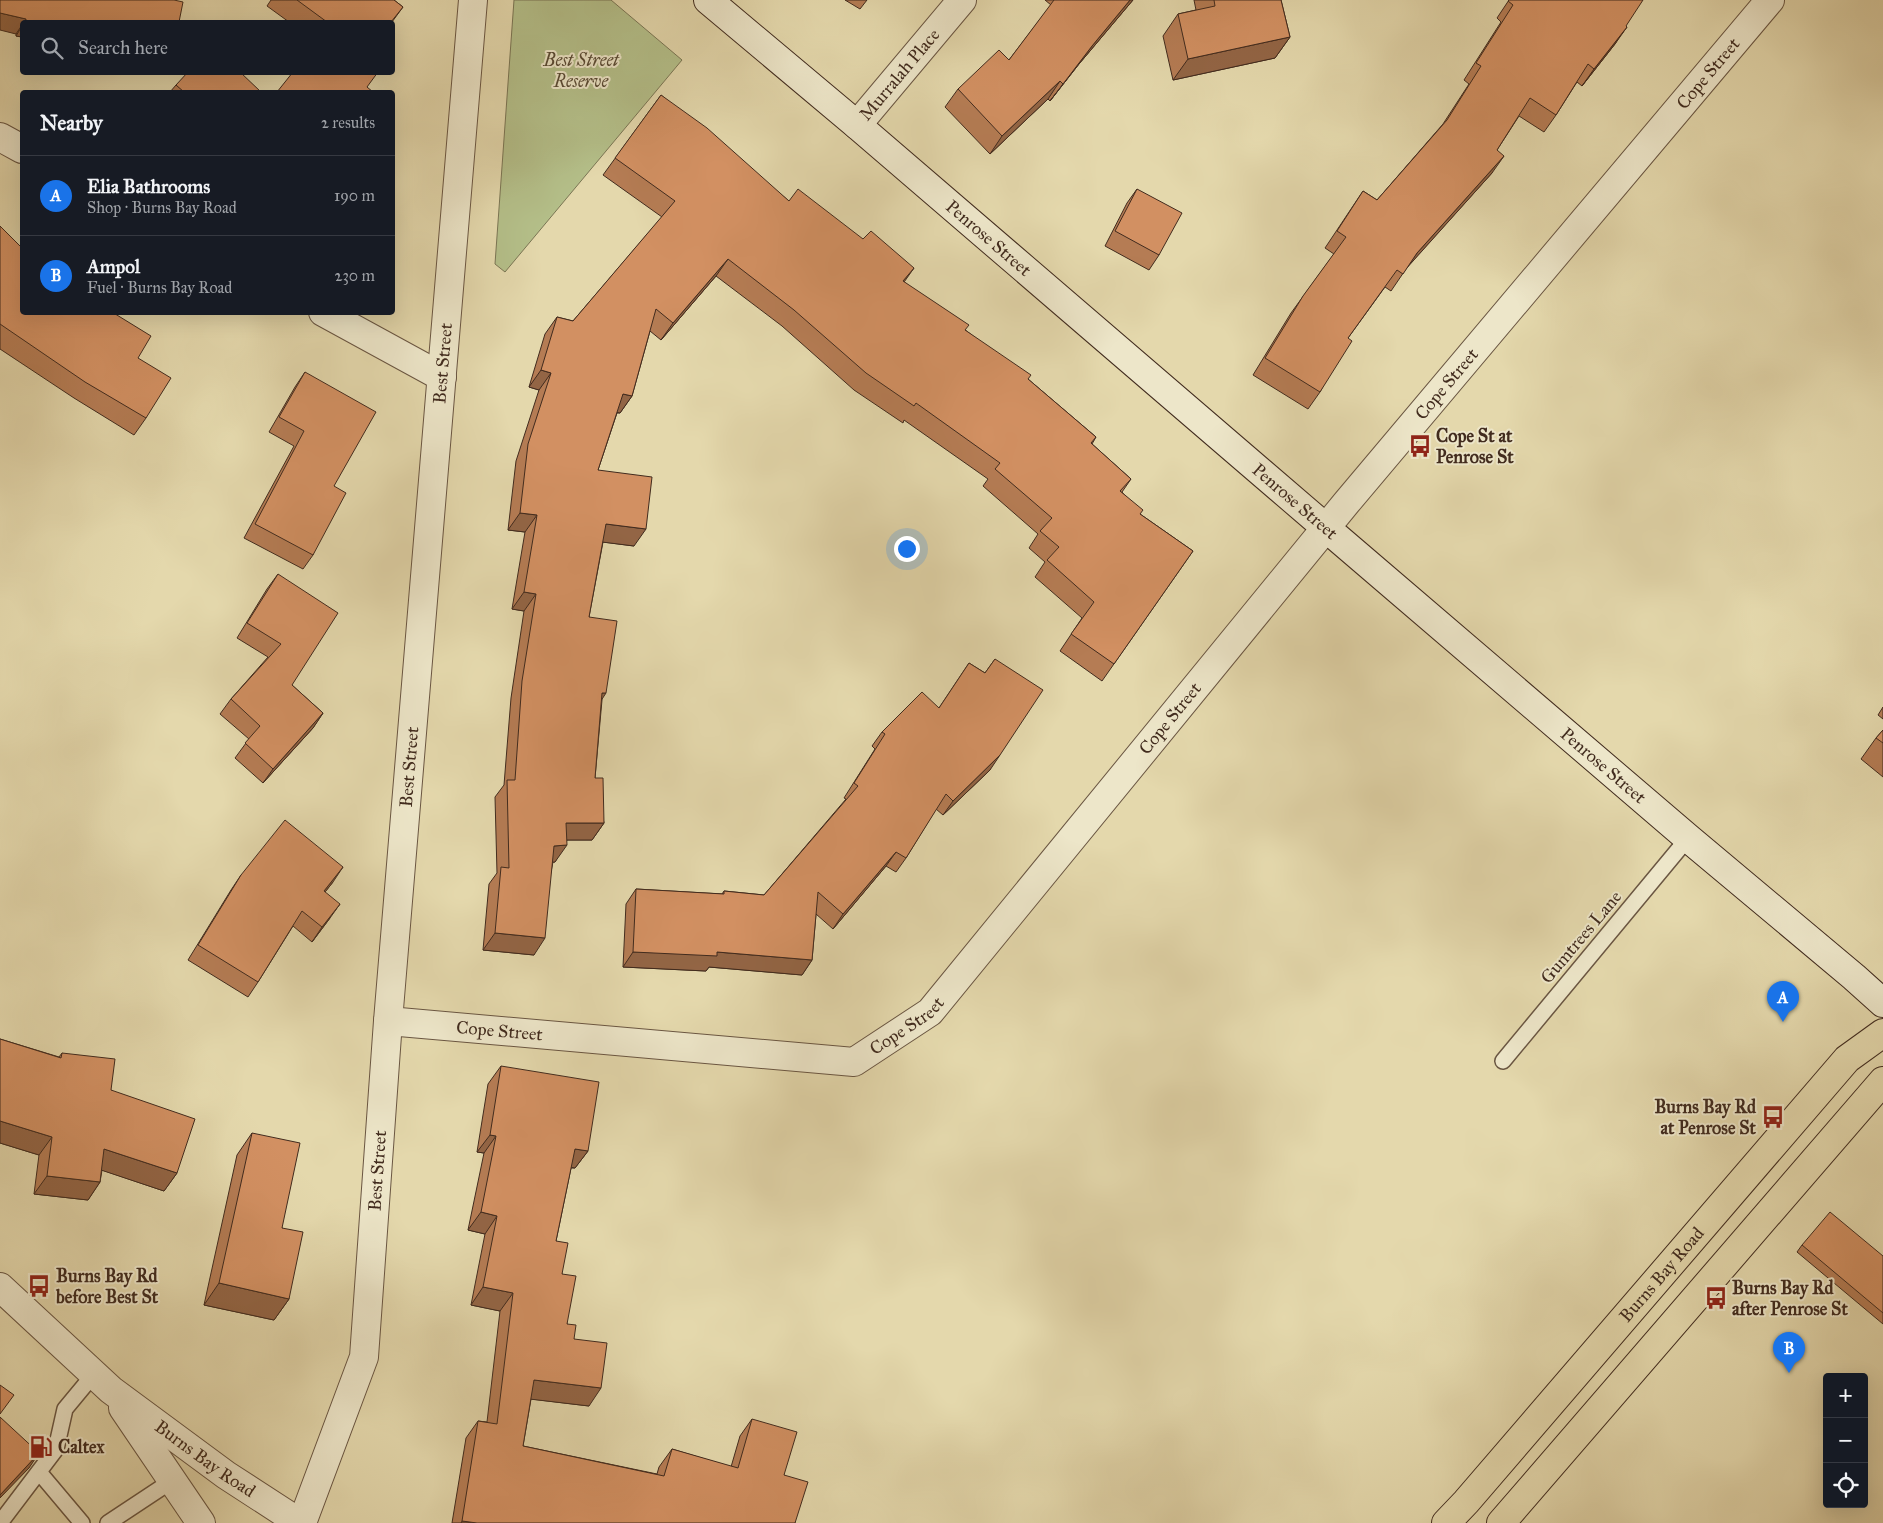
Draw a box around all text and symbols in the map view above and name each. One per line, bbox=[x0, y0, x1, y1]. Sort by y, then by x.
search box bbox=[20, 20, 395, 75]
street label: Murralah Place bbox=[855, 24, 944, 125]
street label: Cope Street bbox=[1672, 33, 1745, 114]
icon: search bbox=[38, 34, 66, 62]
text: Search here bbox=[78, 36, 168, 59]
park label: Best Street Reserve bbox=[542, 49, 620, 92]
text: Nearby bbox=[40, 110, 103, 136]
text: 2 results bbox=[321, 113, 375, 132]
text: Elia Bathrooms bbox=[87, 175, 210, 198]
text: A bbox=[51, 186, 61, 205]
text: 190 m bbox=[334, 186, 375, 205]
street label: Penrose Street bbox=[941, 195, 1036, 281]
text: Shop · Burns Bay Road bbox=[87, 198, 237, 217]
text: Ampol bbox=[87, 255, 140, 278]
text: B bbox=[51, 266, 61, 285]
text: 230 m bbox=[335, 266, 375, 285]
text: Fuel · Burns Bay Road bbox=[87, 278, 232, 297]
street label: Best Street bbox=[428, 321, 457, 405]
street label: Cope Street bbox=[1410, 343, 1483, 424]
place label: Cope St at Penrose St bbox=[1436, 425, 1514, 468]
bus stop icon: Cope St at Penrose St bbox=[1407, 433, 1433, 459]
street label: Penrose Street bbox=[1248, 459, 1343, 545]
your location bbox=[894, 536, 920, 562]
street label: Cope Street bbox=[1134, 677, 1206, 759]
street label: Penrose Street bbox=[1556, 723, 1651, 809]
street label: Best Street bbox=[395, 725, 424, 808]
street label: Gumtrees Lane bbox=[1536, 886, 1626, 988]
pin: A bbox=[1767, 981, 1799, 1022]
street label: Cope Street bbox=[865, 992, 949, 1060]
street label: Cope Street bbox=[455, 1016, 544, 1046]
place label: Burns Bay Rd at Penrose St bbox=[1654, 1096, 1757, 1139]
bus stop icon: Burns Bay Rd at Penrose St bbox=[1760, 1104, 1786, 1130]
street label: Best Street bbox=[363, 1129, 391, 1212]
street label: Burns Bay Road bbox=[1615, 1222, 1709, 1327]
place label: Burns Bay Rd before Best St bbox=[55, 1265, 159, 1308]
bus stop icon: Burns Bay Rd before Best St bbox=[26, 1273, 52, 1299]
place label: Burns Bay Rd after Penrose St bbox=[1732, 1277, 1848, 1320]
bus stop icon: Burns Bay Rd after Penrose St bbox=[1703, 1285, 1729, 1311]
pin: B bbox=[1773, 1332, 1805, 1373]
map controls bbox=[1823, 1373, 1868, 1508]
button: + bbox=[1823, 1373, 1868, 1418]
street label: Burns Bay Road bbox=[151, 1415, 260, 1502]
button: − bbox=[1823, 1418, 1868, 1463]
fuel station icon: Caltex bbox=[28, 1434, 54, 1460]
place label: Caltex bbox=[58, 1436, 105, 1458]
button: locate bbox=[1823, 1463, 1868, 1508]

